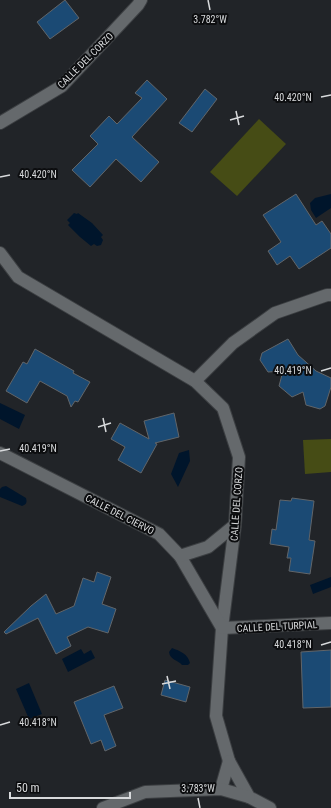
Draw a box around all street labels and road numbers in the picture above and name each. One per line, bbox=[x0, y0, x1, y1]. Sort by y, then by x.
street label: CALLE DEL CORZO bbox=[55, 30, 115, 90]
street label: CALLE DEL CORZO bbox=[228, 467, 245, 541]
street label: CALLE DEL CIERVO bbox=[83, 492, 156, 537]
street label: CALLE DEL TURPIAL bbox=[237, 619, 318, 634]

